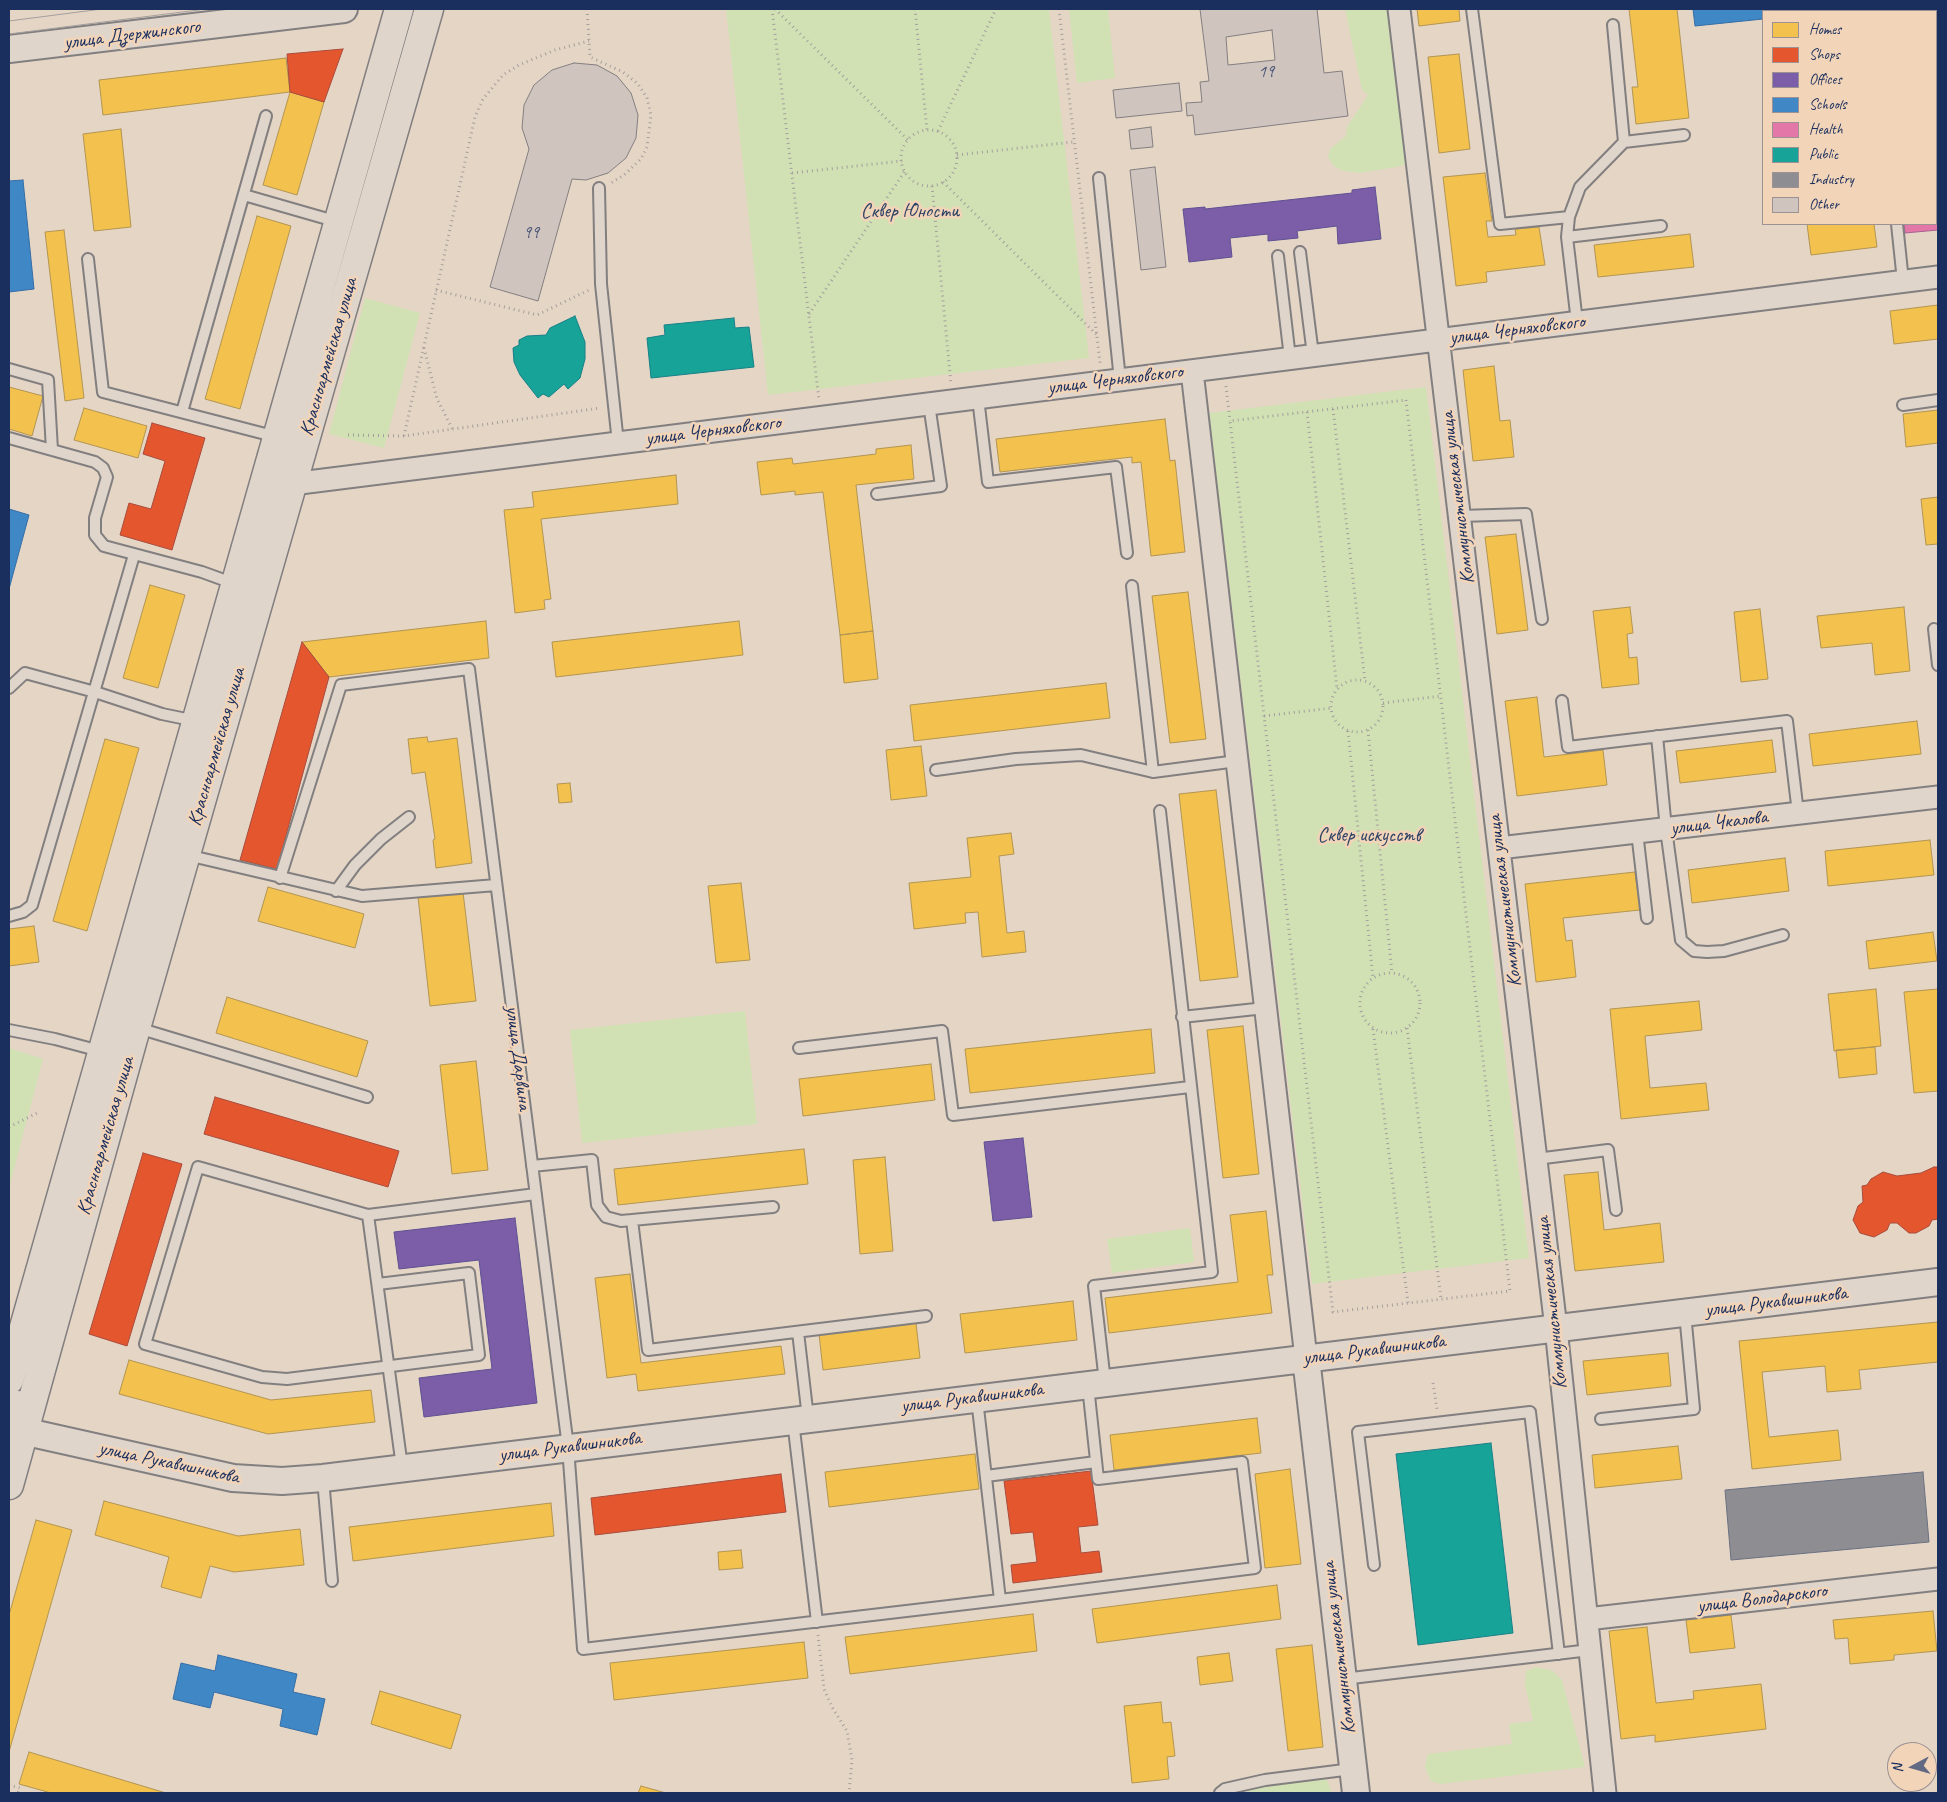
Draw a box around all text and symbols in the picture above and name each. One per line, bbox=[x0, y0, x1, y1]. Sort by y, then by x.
legend bbox=[1762, 10, 1937, 225]
street label: улица Дзержинского bbox=[63, 15, 201, 55]
text: Homes bbox=[1809, 20, 1841, 39]
text: Shops bbox=[1809, 45, 1840, 64]
house number: 19 bbox=[1258, 61, 1274, 83]
text: Offices bbox=[1809, 70, 1842, 89]
text: Schools bbox=[1809, 95, 1846, 114]
text: Health bbox=[1809, 120, 1843, 139]
text: Public bbox=[1809, 145, 1838, 164]
text: Industry bbox=[1809, 170, 1854, 189]
text: Other bbox=[1809, 195, 1839, 214]
park label: Сквер Юности bbox=[861, 200, 959, 224]
house number: 99 bbox=[523, 222, 539, 244]
street label: Красноармейская улица bbox=[295, 275, 363, 439]
street label: улица Черняховского bbox=[1448, 310, 1586, 350]
street label: улица Черняховского bbox=[1046, 360, 1184, 400]
street label: улица Черняховского bbox=[644, 411, 782, 451]
street label: Коммунистическая улица bbox=[1436, 411, 1480, 585]
street label: Красноармейская улица bbox=[183, 665, 251, 829]
street label: улица Чкалова bbox=[1669, 805, 1769, 841]
street label: Коммунистическая улица bbox=[1483, 814, 1527, 988]
park label: Сквер искусств bbox=[1317, 824, 1421, 848]
street label: улица Дарвина bbox=[500, 1004, 536, 1112]
street label: Красноармейская улица bbox=[72, 1054, 140, 1218]
street label: Коммунистическая улица bbox=[1531, 1216, 1573, 1390]
street label: улица Рукавишникова bbox=[1704, 1281, 1848, 1323]
street label: улица Рукавишникова bbox=[1302, 1329, 1446, 1371]
street label: улица Рукавишникова bbox=[900, 1377, 1044, 1419]
street label: улица Рукавишникова bbox=[498, 1426, 642, 1468]
street label: улица Рукавишникова bbox=[97, 1436, 241, 1490]
street label: Коммунистическая улица bbox=[1317, 1561, 1361, 1735]
street label: улица Володарского bbox=[1696, 1579, 1828, 1619]
north arrow bbox=[1887, 1742, 1937, 1792]
text: N bbox=[1889, 1763, 1906, 1774]

